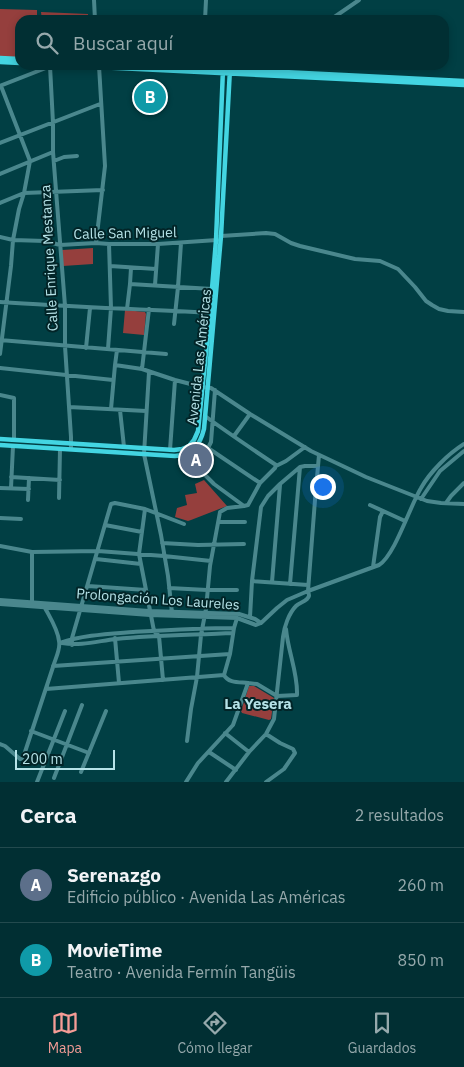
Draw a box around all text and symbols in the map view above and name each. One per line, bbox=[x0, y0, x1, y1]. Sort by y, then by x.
search box bbox=[15, 15, 449, 70]
icon: search bbox=[33, 29, 61, 57]
text: Buscar aquí bbox=[73, 31, 173, 55]
pin: B bbox=[134, 78, 166, 116]
street label: Calle Enrique Mestanza bbox=[36, 184, 62, 332]
street label: Calle San Miguel bbox=[73, 223, 177, 243]
street label: Avenida Las Américas bbox=[183, 288, 215, 426]
pin: A bbox=[180, 441, 212, 479]
your location bbox=[310, 474, 336, 500]
street label: Prolongación Los Laureles bbox=[76, 584, 240, 614]
district label: La Yesera bbox=[224, 694, 292, 713]
scale bar bbox=[15, 747, 115, 770]
text: 200 m bbox=[22, 750, 63, 768]
text: Cerca bbox=[20, 801, 77, 829]
text: 2 resultados bbox=[355, 805, 444, 825]
text: Serenazgo bbox=[67, 863, 161, 887]
text: A bbox=[31, 875, 41, 895]
text: 260 m bbox=[397, 875, 444, 895]
text: Edificio público · Avenida Las Américas bbox=[67, 887, 346, 907]
text: MovieTime bbox=[67, 938, 162, 962]
text: B bbox=[31, 950, 41, 970]
text: 850 m bbox=[397, 950, 444, 970]
text: Teatro · Avenida Fermín Tangüis bbox=[67, 962, 296, 982]
tab: Mapa bbox=[48, 1009, 82, 1057]
tab: Cómo llegar bbox=[177, 1009, 252, 1057]
tab: Guardados bbox=[348, 1009, 416, 1057]

